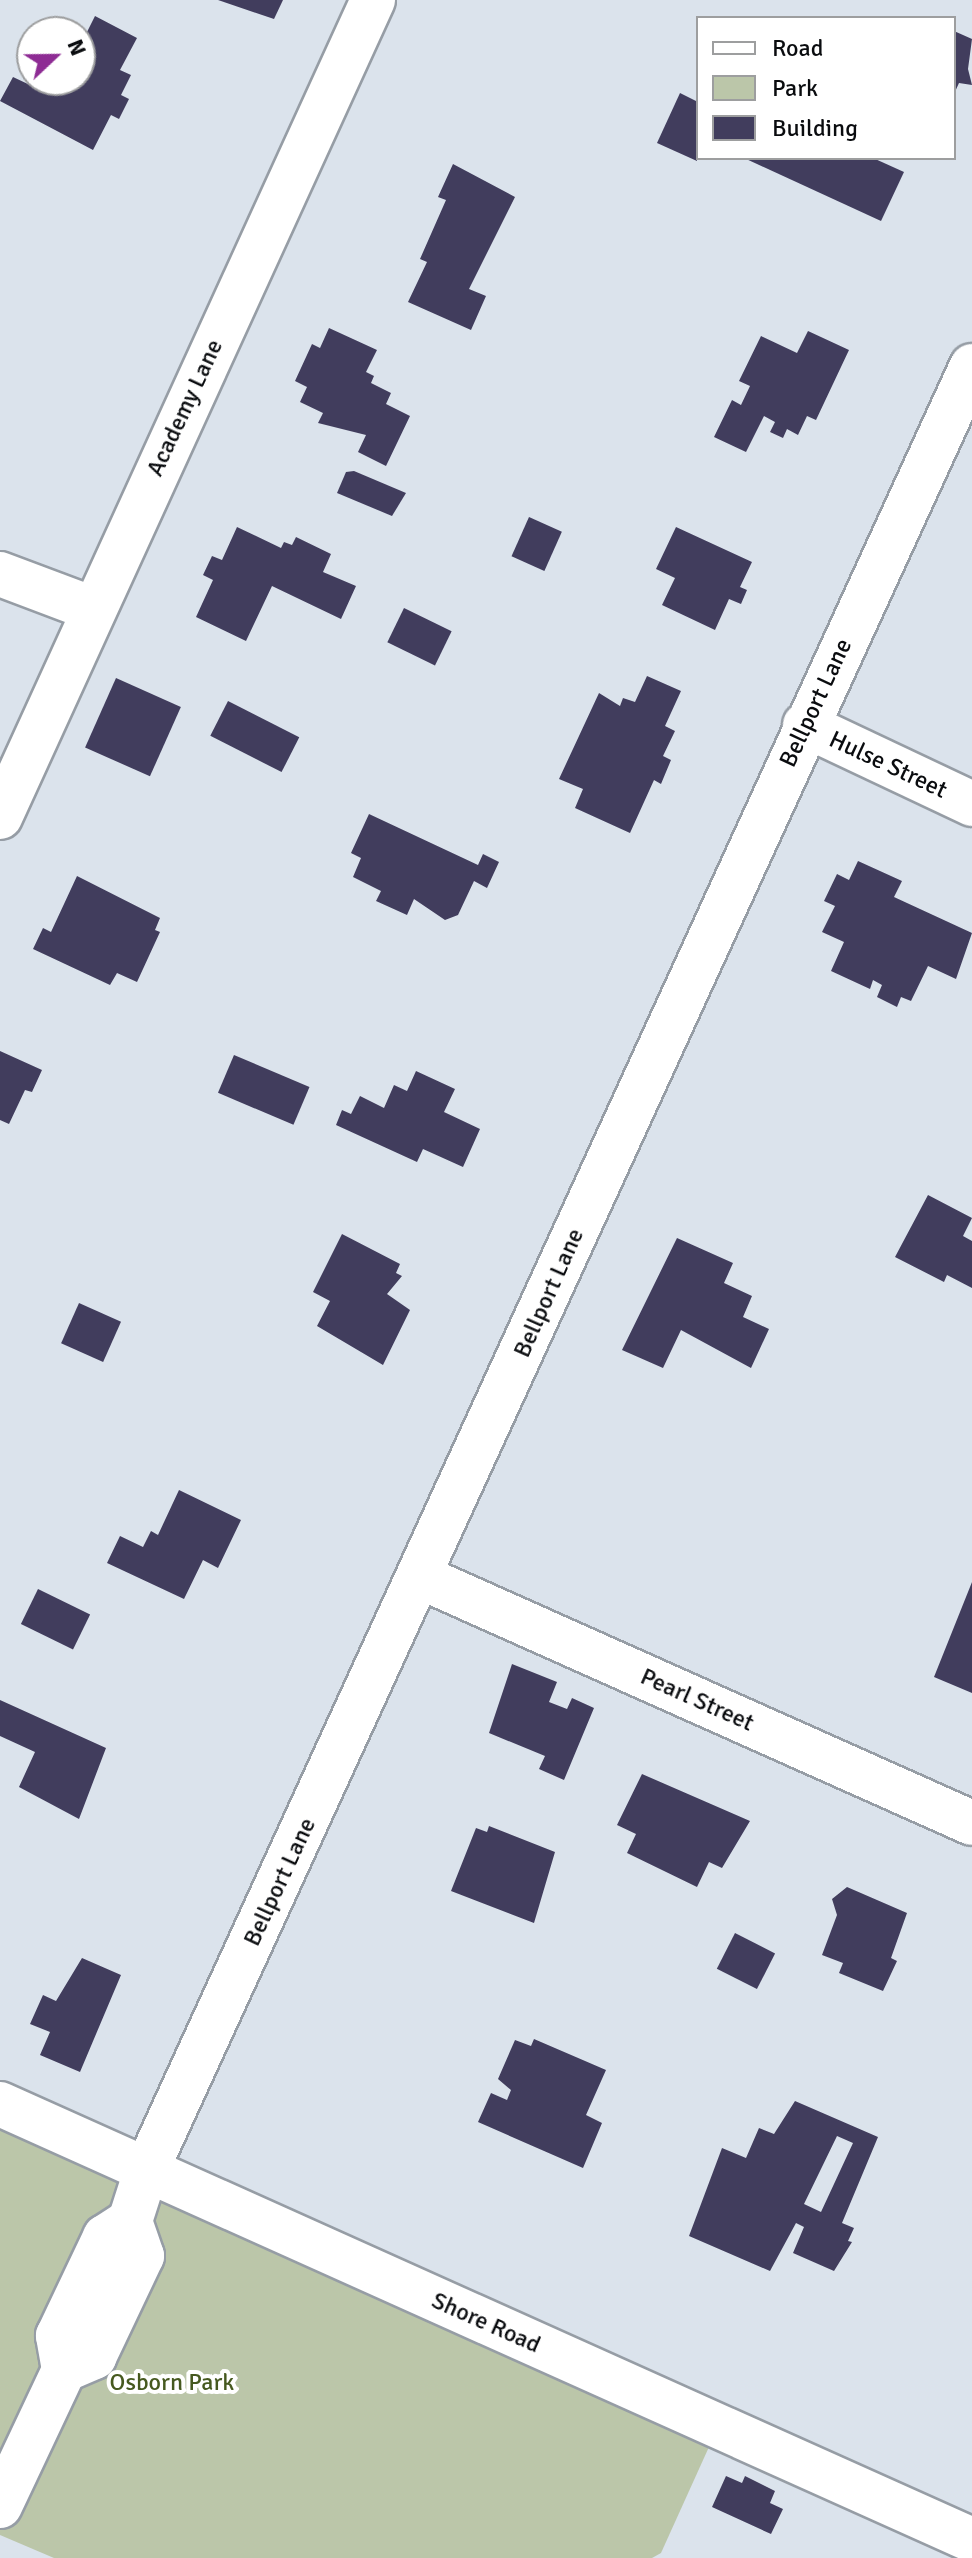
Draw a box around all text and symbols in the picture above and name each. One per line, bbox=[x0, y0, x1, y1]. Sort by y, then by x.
north arrow bbox=[16, 16, 96, 96]
legend bbox=[696, 16, 956, 160]
text: Road bbox=[772, 33, 823, 63]
text: N bbox=[61, 35, 92, 60]
text: Park bbox=[772, 73, 818, 103]
text: Building bbox=[772, 113, 858, 143]
street label: Academy Lane bbox=[141, 335, 229, 481]
street label: Bellport Lane bbox=[774, 634, 858, 772]
street label: Hulse Street bbox=[825, 725, 951, 805]
street label: Bellport Lane bbox=[508, 1224, 590, 1362]
street label: Pearl Street bbox=[636, 1662, 758, 1738]
street label: Bellport Lane bbox=[238, 1813, 322, 1951]
street label: Shore Road bbox=[427, 2286, 545, 2360]
park label: Osborn Park bbox=[110, 2369, 234, 2397]

